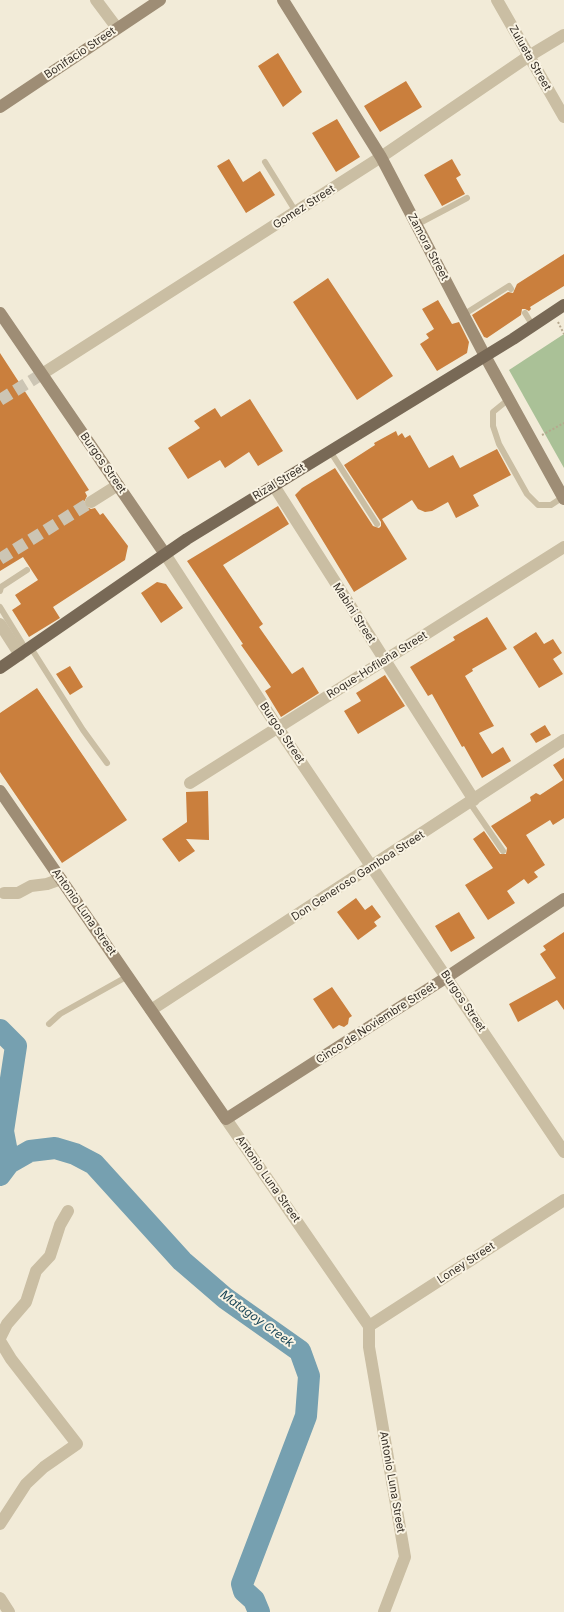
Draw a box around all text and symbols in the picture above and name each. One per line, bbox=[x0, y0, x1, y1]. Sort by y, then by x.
street label: Zulueta Street bbox=[506, 23, 554, 93]
street label: Bonifacio Street bbox=[42, 24, 118, 82]
street label: Gomez Street bbox=[271, 182, 337, 232]
street label: Zamora Street bbox=[405, 211, 451, 283]
street label: Burgos Street bbox=[77, 430, 129, 496]
street label: Rizal Street bbox=[250, 461, 308, 503]
street label: Mabini Street bbox=[330, 581, 378, 645]
street label: Roque-Hofileña Street bbox=[324, 629, 430, 701]
street label: Burgos Street bbox=[257, 700, 307, 766]
street label: Don Generoso Gamboa Street bbox=[289, 828, 427, 924]
street label: Antonio Luna Street bbox=[49, 866, 119, 958]
street label: Burgos Street bbox=[438, 968, 488, 1034]
street label: Cinco de Noviembre Street bbox=[314, 979, 438, 1067]
street label: Antonio Luna Street bbox=[233, 1133, 303, 1225]
street label: Loney Street bbox=[435, 1240, 497, 1286]
water label: Matagoy Creek bbox=[217, 1288, 297, 1350]
street label: Antonio Luna Street bbox=[377, 1430, 407, 1534]

